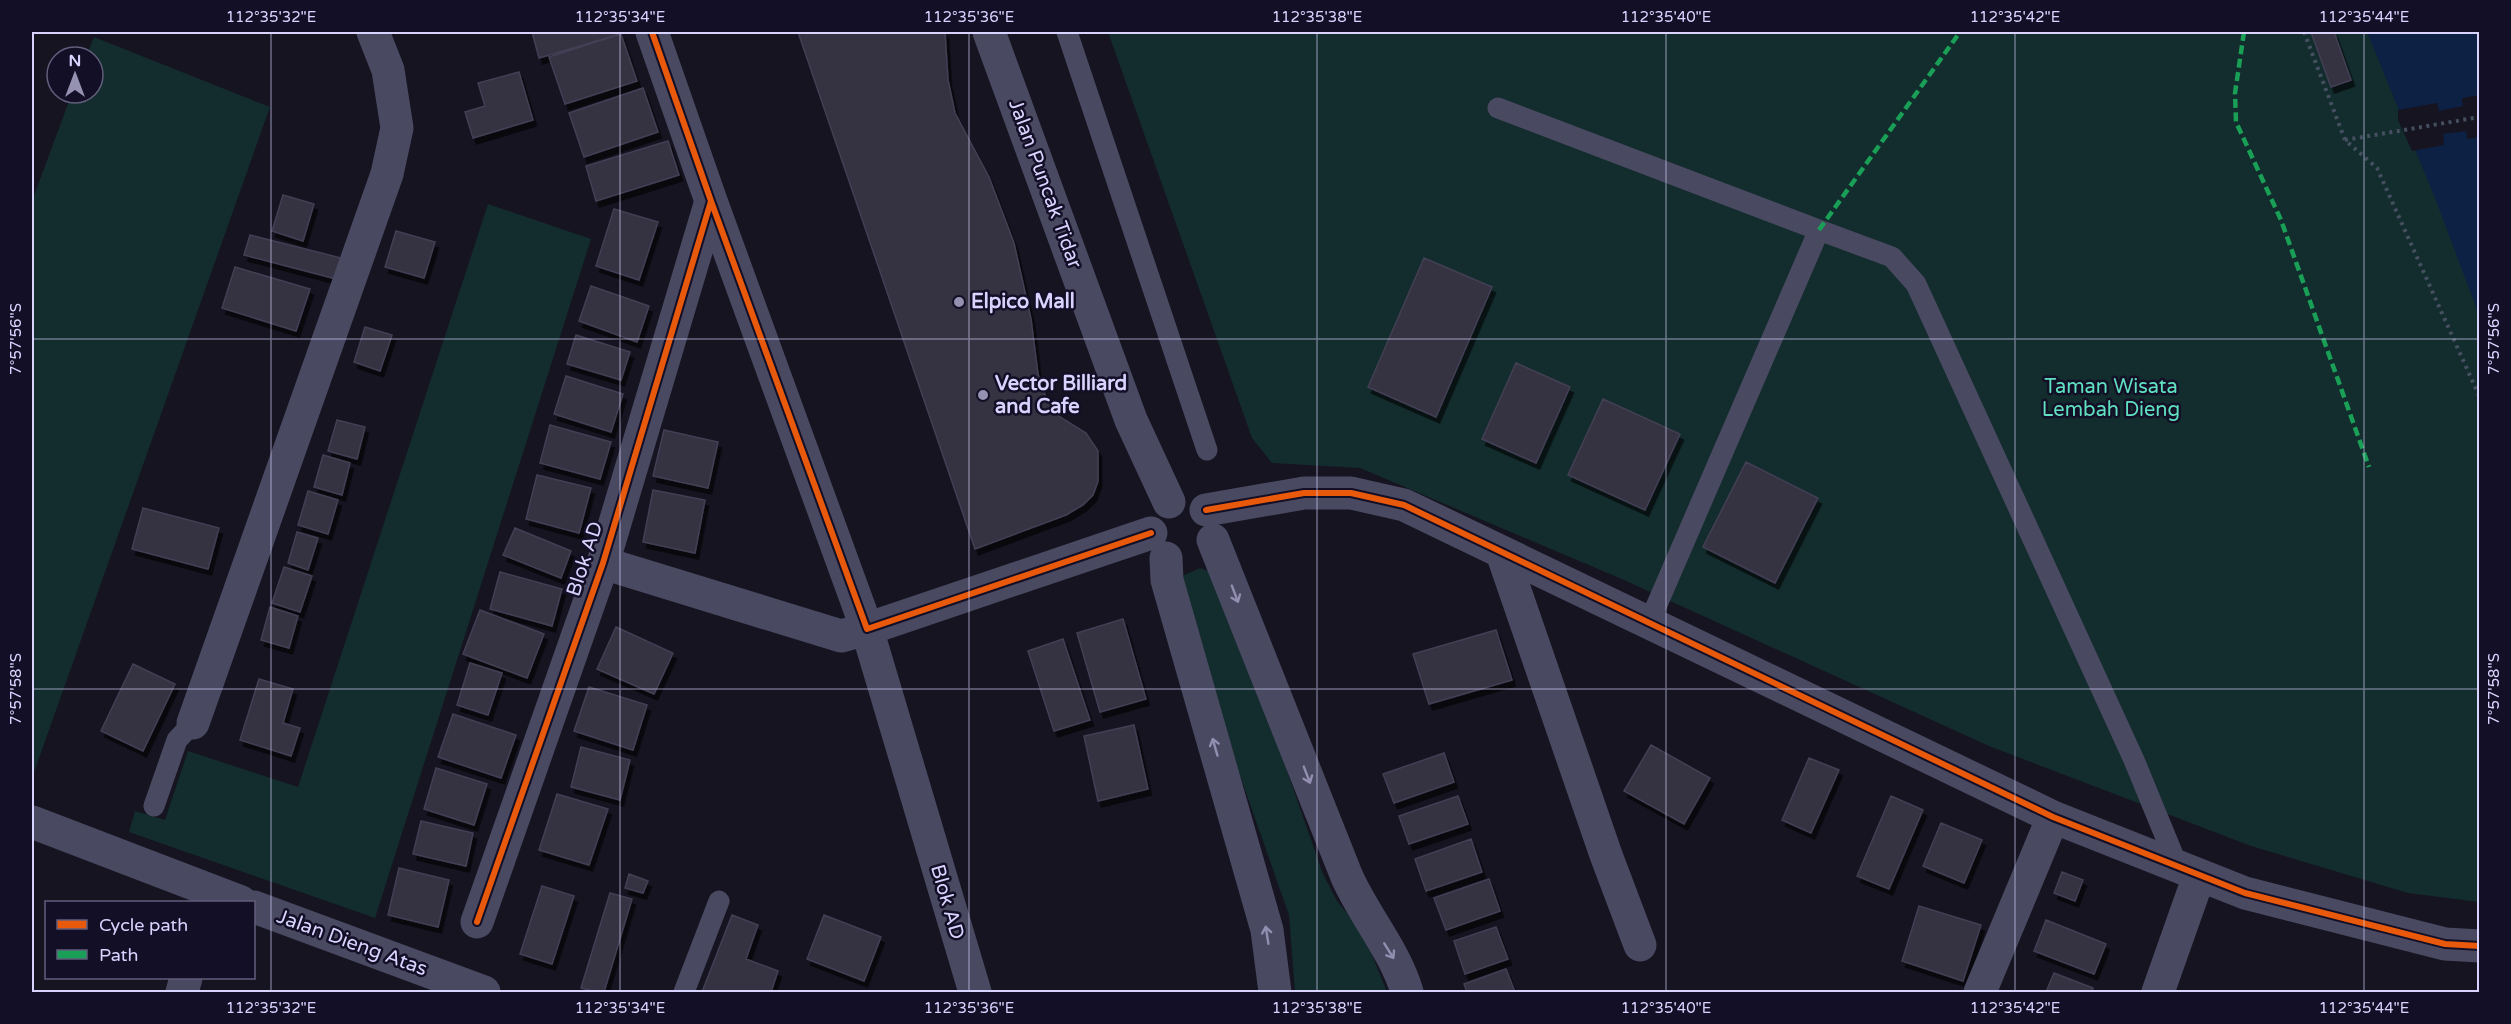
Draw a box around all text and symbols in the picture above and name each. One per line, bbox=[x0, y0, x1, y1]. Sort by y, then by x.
text: 112°35'32"E bbox=[226, 8, 316, 26]
text: 112°35'34"E bbox=[575, 8, 665, 26]
text: 112°35'36"E bbox=[924, 8, 1014, 26]
text: 112°35'38"E bbox=[1272, 8, 1362, 26]
text: 112°35'40"E bbox=[1621, 8, 1711, 26]
text: 112°35'42"E bbox=[1970, 8, 2060, 26]
text: 112°35'44"E bbox=[2319, 8, 2409, 26]
north arrow bbox=[45, 45, 105, 105]
text: N bbox=[69, 51, 81, 71]
street label: Jalan Puncak Tidar bbox=[1003, 96, 1087, 272]
place label: Elpico Mall bbox=[971, 290, 1075, 314]
marker: Elpico Mall bbox=[952, 295, 966, 309]
text: 7°57'56"S bbox=[7, 303, 25, 375]
text: 7°57'56"S bbox=[2485, 303, 2503, 375]
place label: Vector Billiard and Cafe bbox=[995, 372, 1127, 419]
park label: Taman Wisata Lembah Dieng bbox=[2042, 375, 2180, 422]
marker: Vector Billiard and Cafe bbox=[976, 388, 990, 402]
street label: Blok AD bbox=[562, 519, 608, 599]
one-way arrow bbox=[1231, 584, 1242, 603]
text: 7°57'58"S bbox=[7, 653, 25, 725]
text: 7°57'58"S bbox=[2485, 653, 2503, 725]
one-way arrow bbox=[1208, 738, 1220, 757]
one-way arrow bbox=[1302, 766, 1313, 784]
street label: Blok AD bbox=[925, 862, 969, 942]
legend bbox=[45, 901, 255, 979]
street label: Jalan Dieng Atas bbox=[274, 905, 430, 981]
text: Cycle path bbox=[99, 914, 188, 936]
one-way arrow bbox=[1261, 925, 1272, 945]
one-way arrow bbox=[1383, 943, 1395, 959]
text: Path bbox=[99, 944, 138, 966]
text: 112°35'32"E bbox=[226, 999, 316, 1017]
text: 112°35'34"E bbox=[575, 999, 665, 1017]
text: 112°35'36"E bbox=[924, 999, 1014, 1017]
text: 112°35'38"E bbox=[1272, 999, 1362, 1017]
text: 112°35'40"E bbox=[1621, 999, 1711, 1017]
text: 112°35'42"E bbox=[1970, 999, 2060, 1017]
text: 112°35'44"E bbox=[2319, 999, 2409, 1017]

